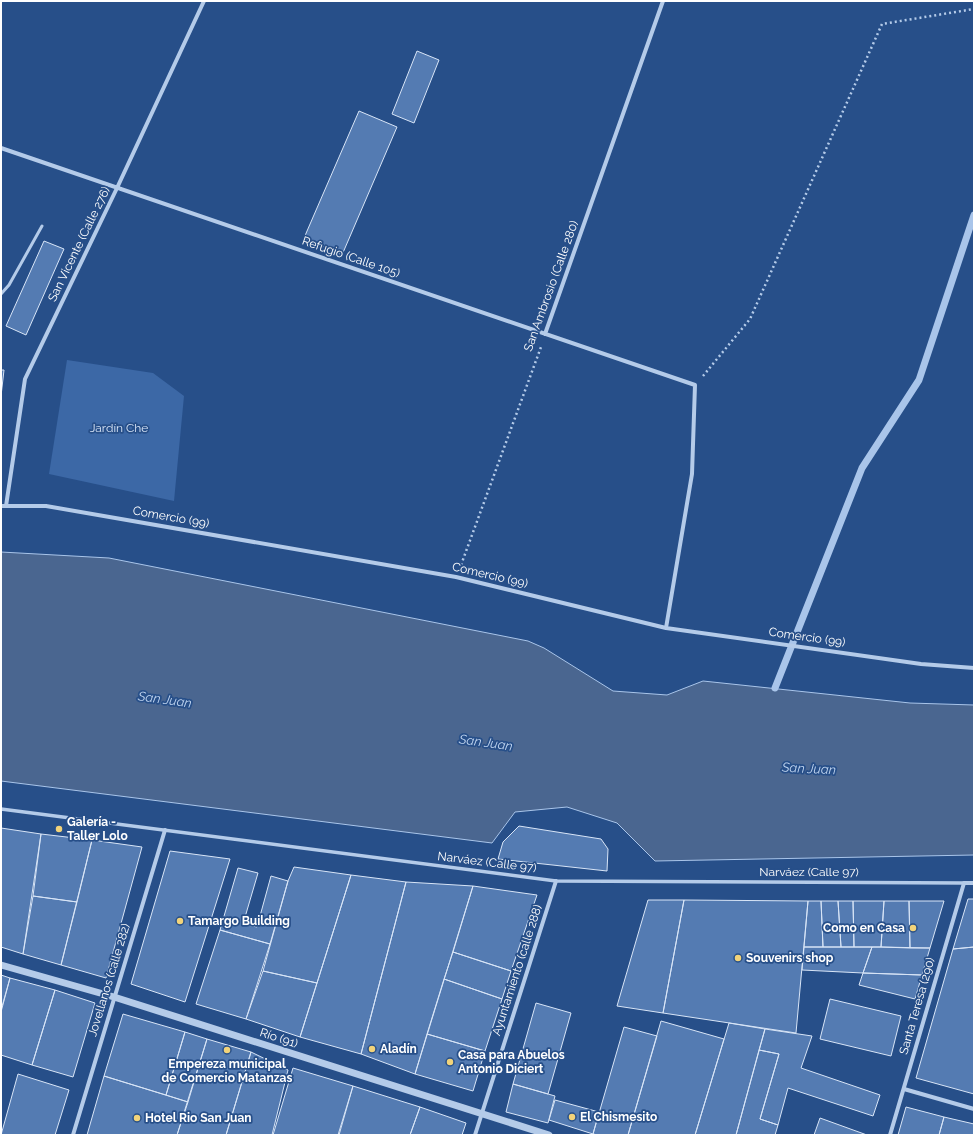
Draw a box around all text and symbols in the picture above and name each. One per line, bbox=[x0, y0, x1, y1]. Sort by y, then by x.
street label: San Vicente (Calle 276) bbox=[45, 184, 113, 304]
street label: San Ambrosio (Calle 280) bbox=[521, 219, 581, 353]
street label: Refugio (Calle 105) bbox=[300, 234, 402, 280]
park label: Jardín Che bbox=[90, 421, 148, 435]
street label: Comercio (99) bbox=[132, 503, 210, 531]
street label: Comercio (99) bbox=[451, 559, 529, 591]
street label: Comercio (99) bbox=[768, 625, 846, 649]
water label: San Juan bbox=[136, 688, 193, 711]
water label: San Juan bbox=[457, 731, 514, 754]
water label: San Juan bbox=[781, 760, 836, 777]
place label: Galería - Taller Lolo bbox=[67, 815, 128, 843]
marker: Galería - Taller Lolo bbox=[54, 824, 64, 834]
street label: Narváez (Calle 97) bbox=[437, 849, 537, 875]
street label: Narváez (Calle 97) bbox=[759, 865, 859, 879]
street label: Ayuntamiento (calle 288) bbox=[489, 903, 545, 1037]
place label: Tamargo Building bbox=[188, 914, 290, 928]
marker: Tamargo Building bbox=[175, 916, 185, 926]
place label: Como en Casa bbox=[823, 921, 905, 935]
street label: Jovellanos (calle 282) bbox=[85, 922, 133, 1038]
marker: Como en Casa bbox=[908, 923, 918, 933]
place label: Souvenirs shop bbox=[746, 951, 834, 965]
marker: Souvenirs shop bbox=[733, 953, 743, 963]
street label: Santa Teresa (290) bbox=[896, 956, 938, 1056]
street label: Río (91) bbox=[258, 1025, 300, 1051]
place label: Aladín bbox=[380, 1042, 417, 1056]
marker: Aladín bbox=[367, 1044, 377, 1054]
marker: Empereza municipal de Comercio Matanzas bbox=[222, 1045, 232, 1055]
place label: Casa para Abuelos Antonio Diciert bbox=[458, 1048, 565, 1076]
place label: Empereza municipal de Comercio Matanzas bbox=[162, 1057, 292, 1085]
marker: Casa para Abuelos Antonio Diciert bbox=[445, 1057, 455, 1067]
place label: El Chismesito bbox=[580, 1110, 657, 1124]
place label: Hotel Rio San Juan bbox=[145, 1111, 252, 1125]
marker: El Chismesito bbox=[567, 1112, 577, 1122]
marker: Hotel Rio San Juan bbox=[132, 1113, 142, 1123]

